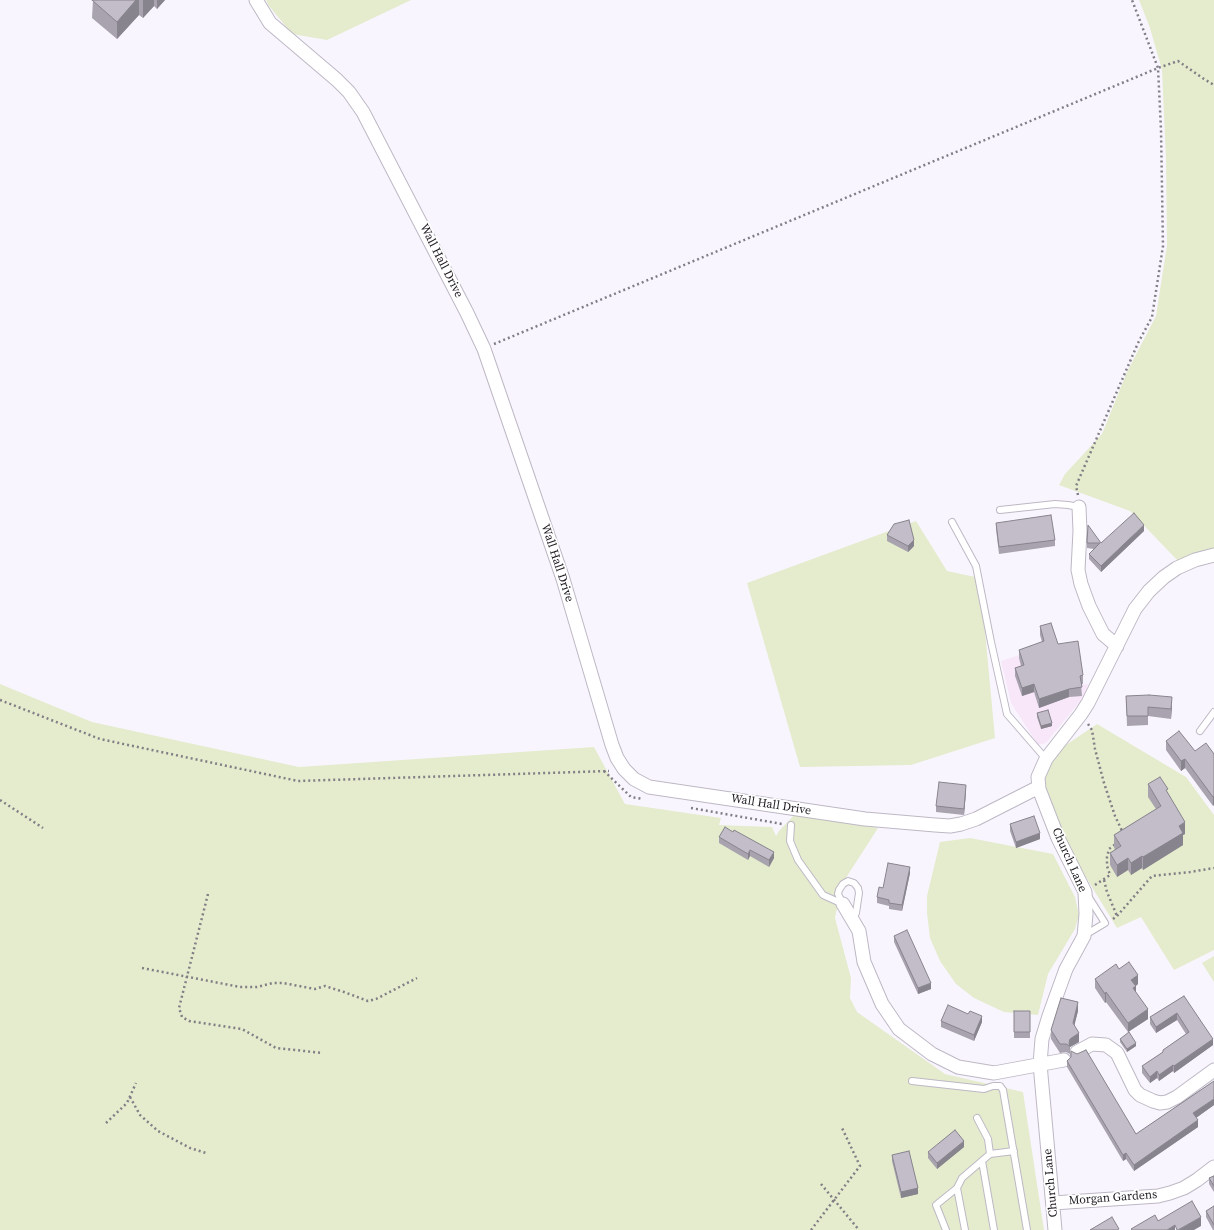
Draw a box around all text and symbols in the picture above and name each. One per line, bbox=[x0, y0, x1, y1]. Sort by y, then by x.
street label: Wall Hall Drive bbox=[416, 222, 466, 300]
street label: Wall Hall Drive bbox=[538, 522, 576, 604]
street label: Wall Hall Drive bbox=[730, 792, 812, 818]
street label: Church Lane bbox=[1048, 826, 1090, 894]
street label: Church Lane bbox=[1041, 1148, 1061, 1218]
street label: Morgan Gardens bbox=[1068, 1188, 1158, 1208]

